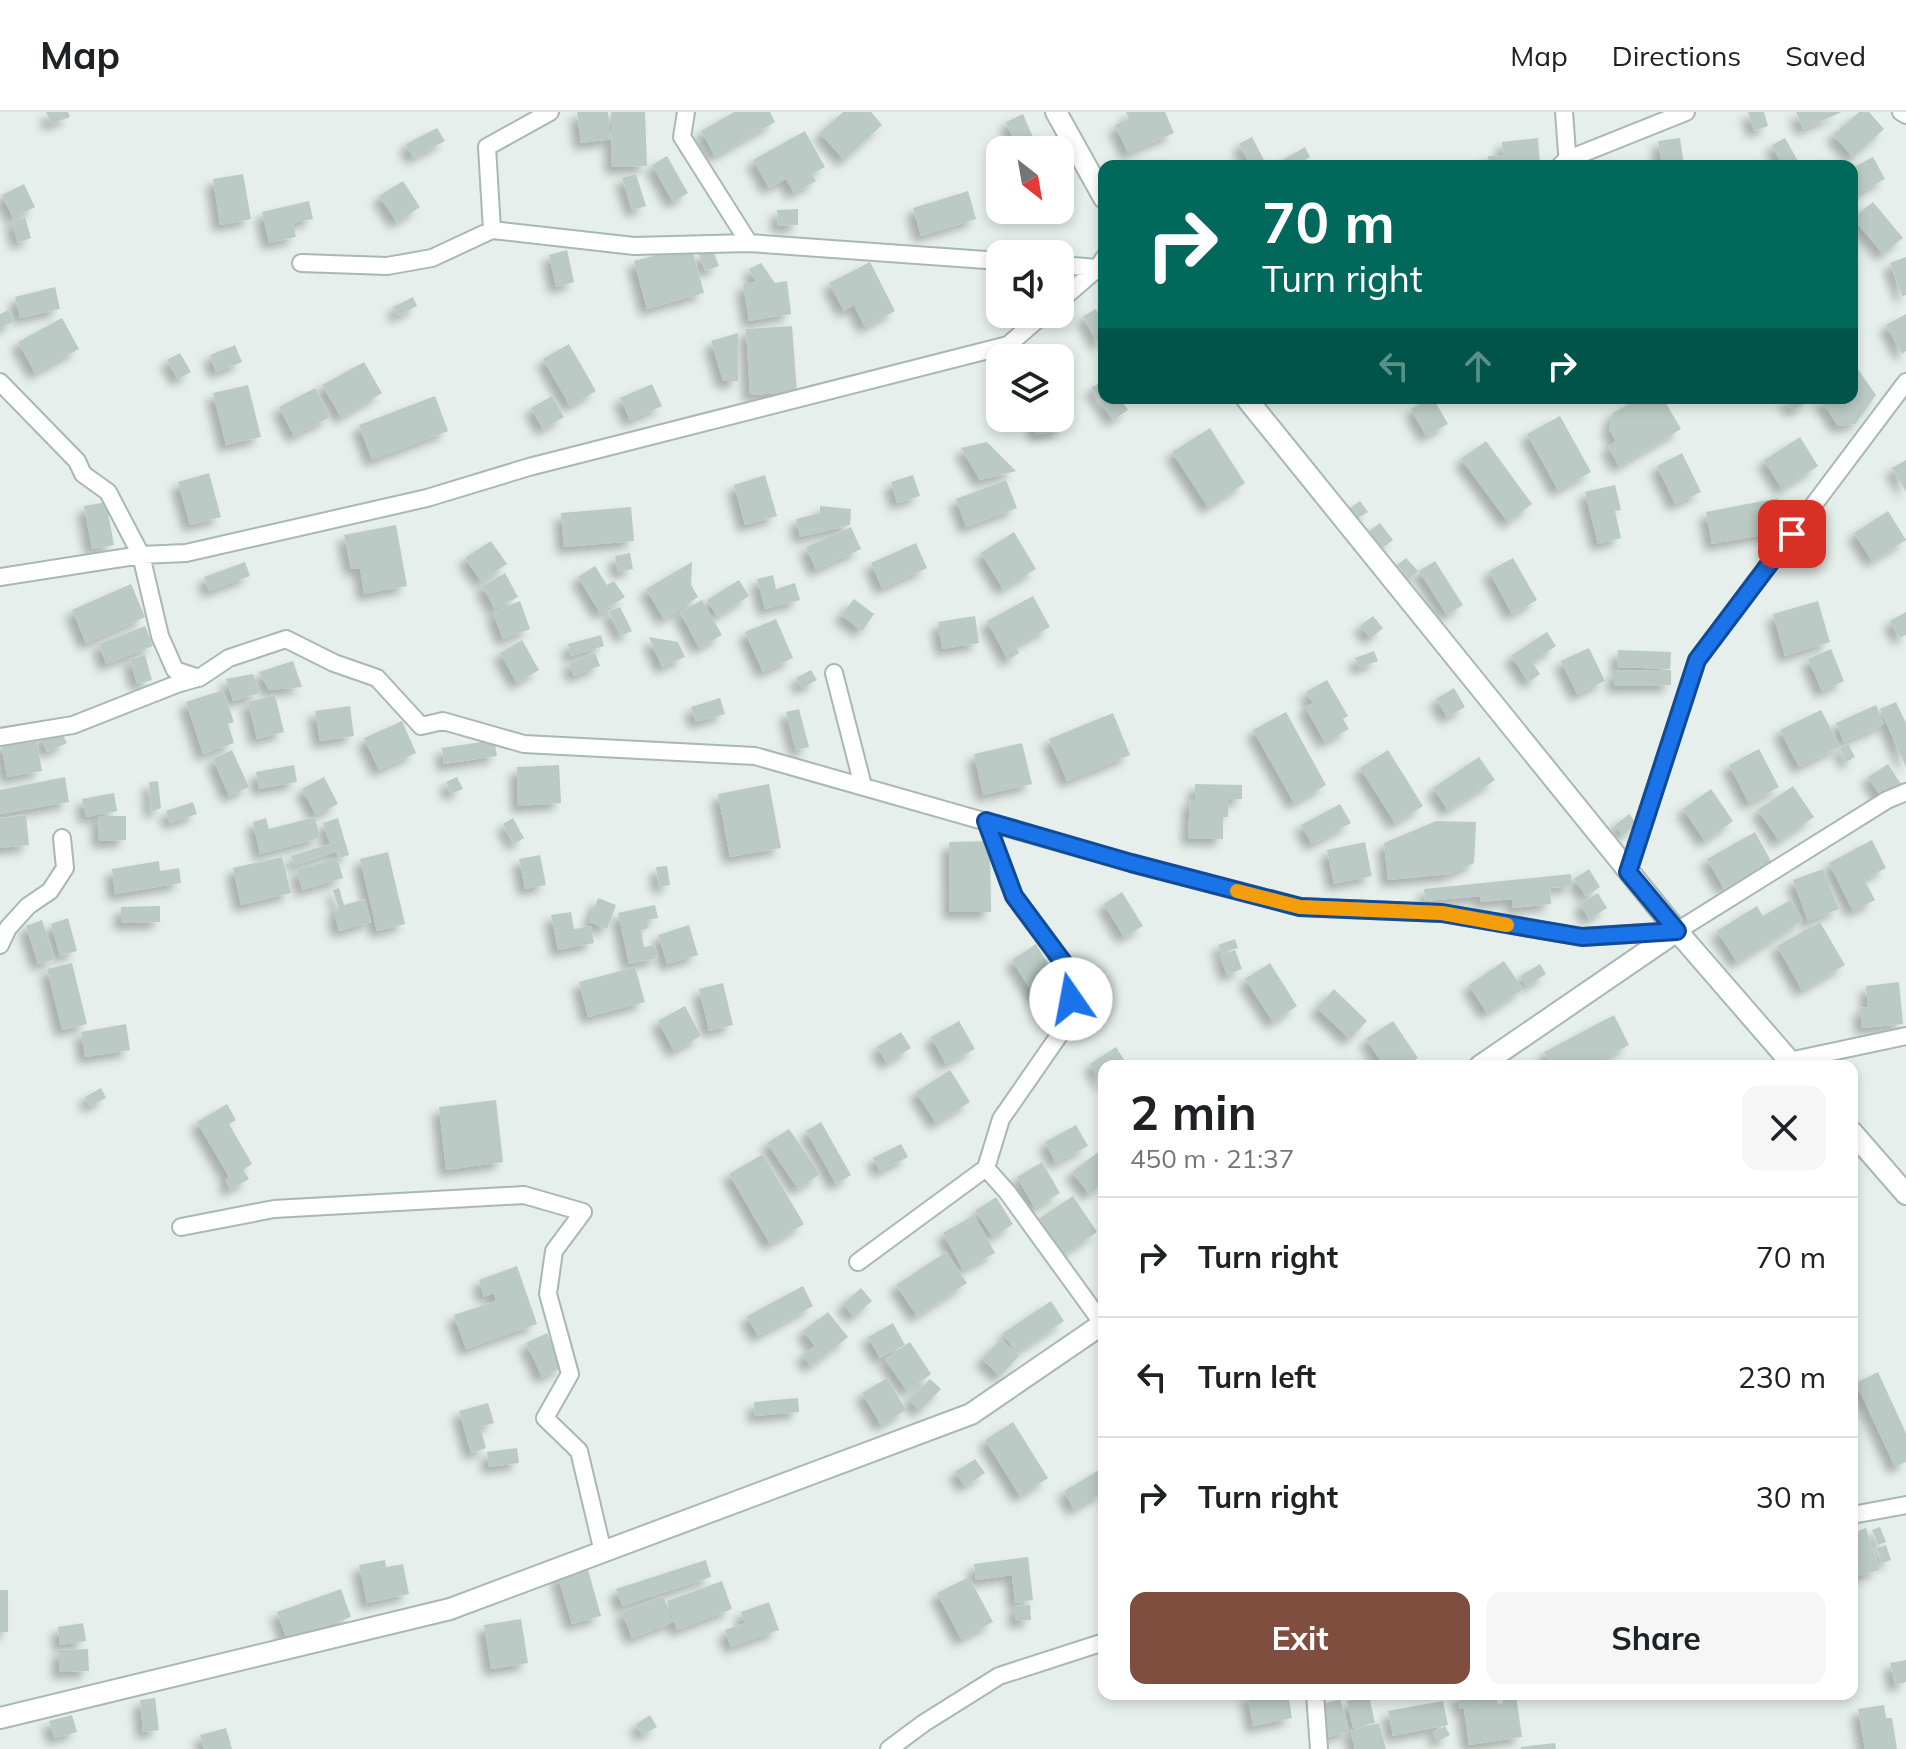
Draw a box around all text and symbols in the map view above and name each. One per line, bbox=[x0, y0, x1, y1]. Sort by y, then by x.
text: Map bbox=[40, 31, 120, 79]
text: Map bbox=[1510, 38, 1568, 73]
text: Directions bbox=[1612, 38, 1741, 73]
text: Saved bbox=[1785, 38, 1866, 73]
north arrow bbox=[986, 136, 1074, 224]
map controls bbox=[986, 136, 1074, 432]
text: 70 m bbox=[1262, 187, 1395, 257]
icon: right bbox=[1130, 192, 1234, 296]
button: sound bbox=[986, 240, 1074, 328]
text: Turn right bbox=[1262, 256, 1423, 301]
button: layers bbox=[986, 344, 1074, 432]
icon: left bbox=[1372, 344, 1416, 388]
icon: ahead bbox=[1456, 344, 1500, 388]
icon: right bbox=[1540, 344, 1584, 388]
pin bbox=[1758, 500, 1826, 568]
icon: arrive bbox=[1770, 512, 1814, 556]
position arrow bbox=[1029, 957, 1113, 1041]
text: 2 min bbox=[1130, 1082, 1257, 1142]
button: close bbox=[1742, 1086, 1826, 1170]
text: 450 m · 21:37 bbox=[1130, 1142, 1294, 1175]
icon: right bbox=[1130, 1235, 1174, 1279]
text: Turn right bbox=[1198, 1238, 1338, 1276]
text: 70 m bbox=[1756, 1238, 1826, 1276]
icon: left bbox=[1130, 1355, 1174, 1399]
text: Turn left bbox=[1198, 1358, 1316, 1396]
text: 230 m bbox=[1738, 1358, 1826, 1396]
icon: right bbox=[1130, 1475, 1174, 1519]
text: Turn right bbox=[1198, 1478, 1338, 1516]
text: 30 m bbox=[1756, 1478, 1826, 1516]
button: Exit bbox=[1130, 1592, 1470, 1684]
button: Share bbox=[1486, 1592, 1826, 1684]

